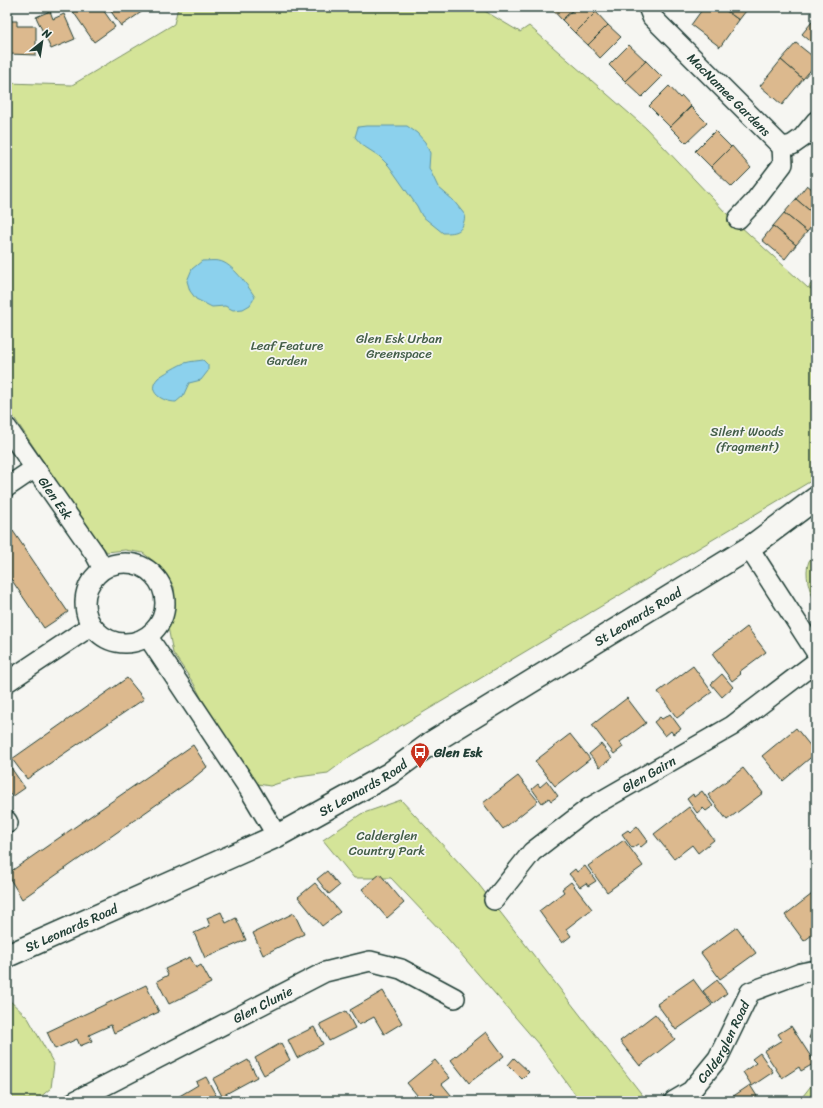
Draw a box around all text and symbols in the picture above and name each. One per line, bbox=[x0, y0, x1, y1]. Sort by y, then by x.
north arrow bbox=[22, 22, 62, 62]
text: N bbox=[38, 23, 55, 44]
street label: MacNamee Gardens bbox=[681, 47, 777, 142]
park label: Glen Esk Urban Greenspace bbox=[356, 327, 442, 365]
park label: Leaf Feature Garden bbox=[251, 334, 323, 372]
park label: Silent Woods (fragment) bbox=[710, 420, 784, 458]
street label: Glen Esk bbox=[32, 472, 79, 524]
street label: St Leonards Road bbox=[589, 580, 687, 653]
bus stop icon: Glen Esk bbox=[409, 741, 431, 769]
place label: Glen Esk bbox=[433, 741, 483, 764]
street label: Glen Gairn bbox=[617, 749, 680, 799]
street label: St Leonards Road bbox=[314, 752, 413, 823]
park label: Calderglen Country Park bbox=[349, 824, 425, 862]
street label: St Leonards Road bbox=[21, 897, 122, 959]
street label: Glen Clunie bbox=[229, 979, 297, 1030]
street label: Calderglen Road bbox=[691, 996, 757, 1088]

